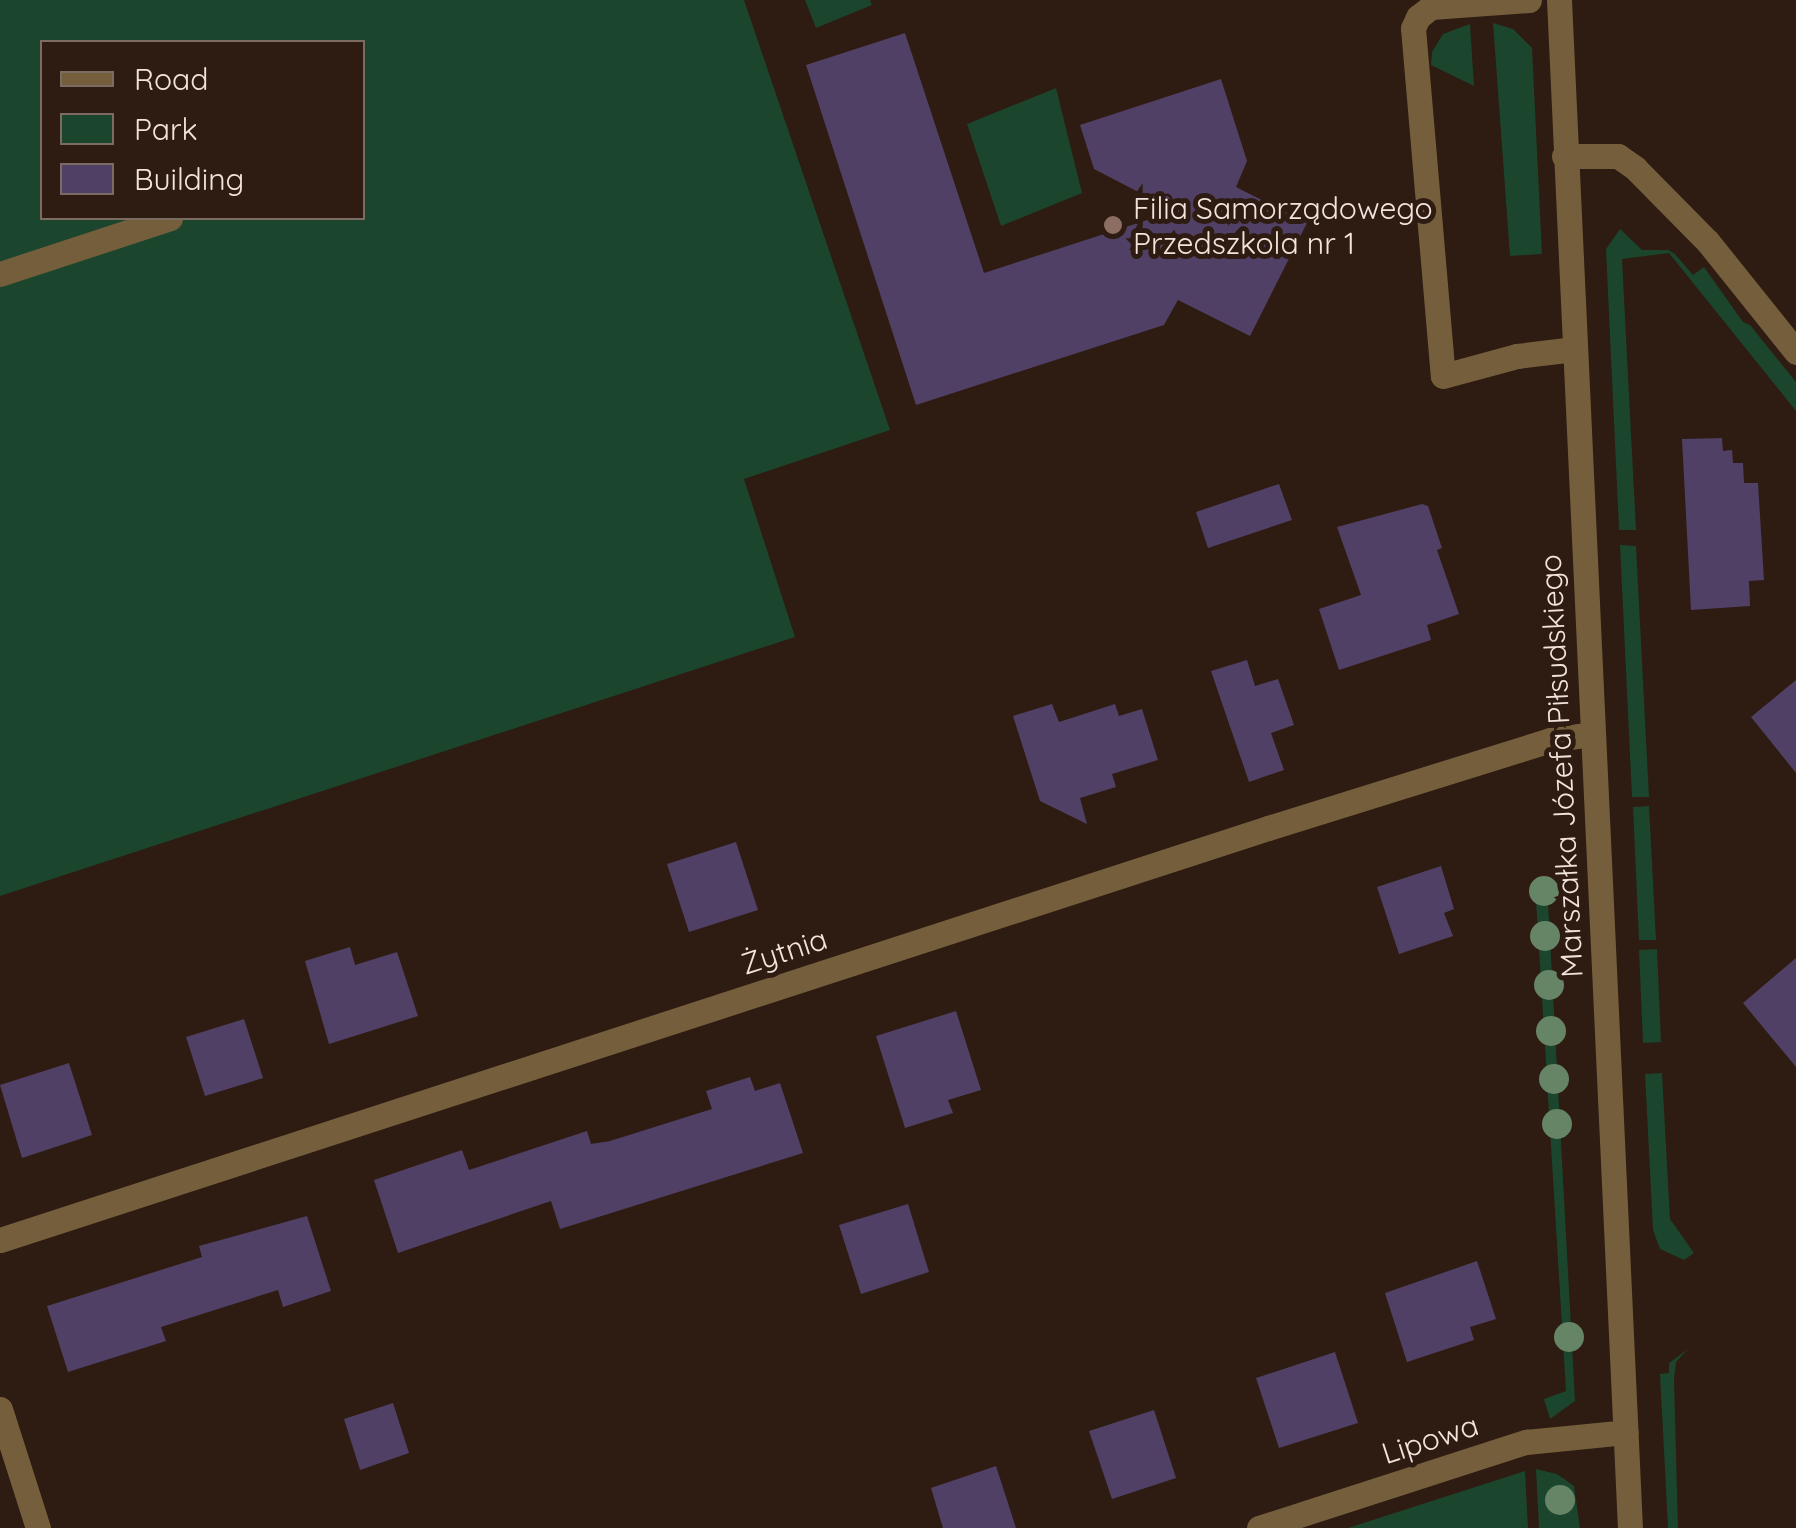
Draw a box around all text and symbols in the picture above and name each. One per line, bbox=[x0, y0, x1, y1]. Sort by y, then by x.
legend bbox=[40, 40, 365, 220]
text: Road bbox=[134, 60, 208, 98]
text: Park bbox=[134, 110, 198, 148]
text: Building bbox=[134, 160, 244, 198]
place label: Filia Samorządowego Przedszkola nr 1 bbox=[1133, 190, 1433, 260]
marker: Filia Samorządowego Przedszkola nr 1 bbox=[1102, 214, 1124, 236]
street label: Marszałka Józefa Piłsudskiego bbox=[1532, 554, 1590, 978]
street label: Żytnia bbox=[736, 920, 832, 982]
street label: Lipowa bbox=[1377, 1407, 1483, 1471]

